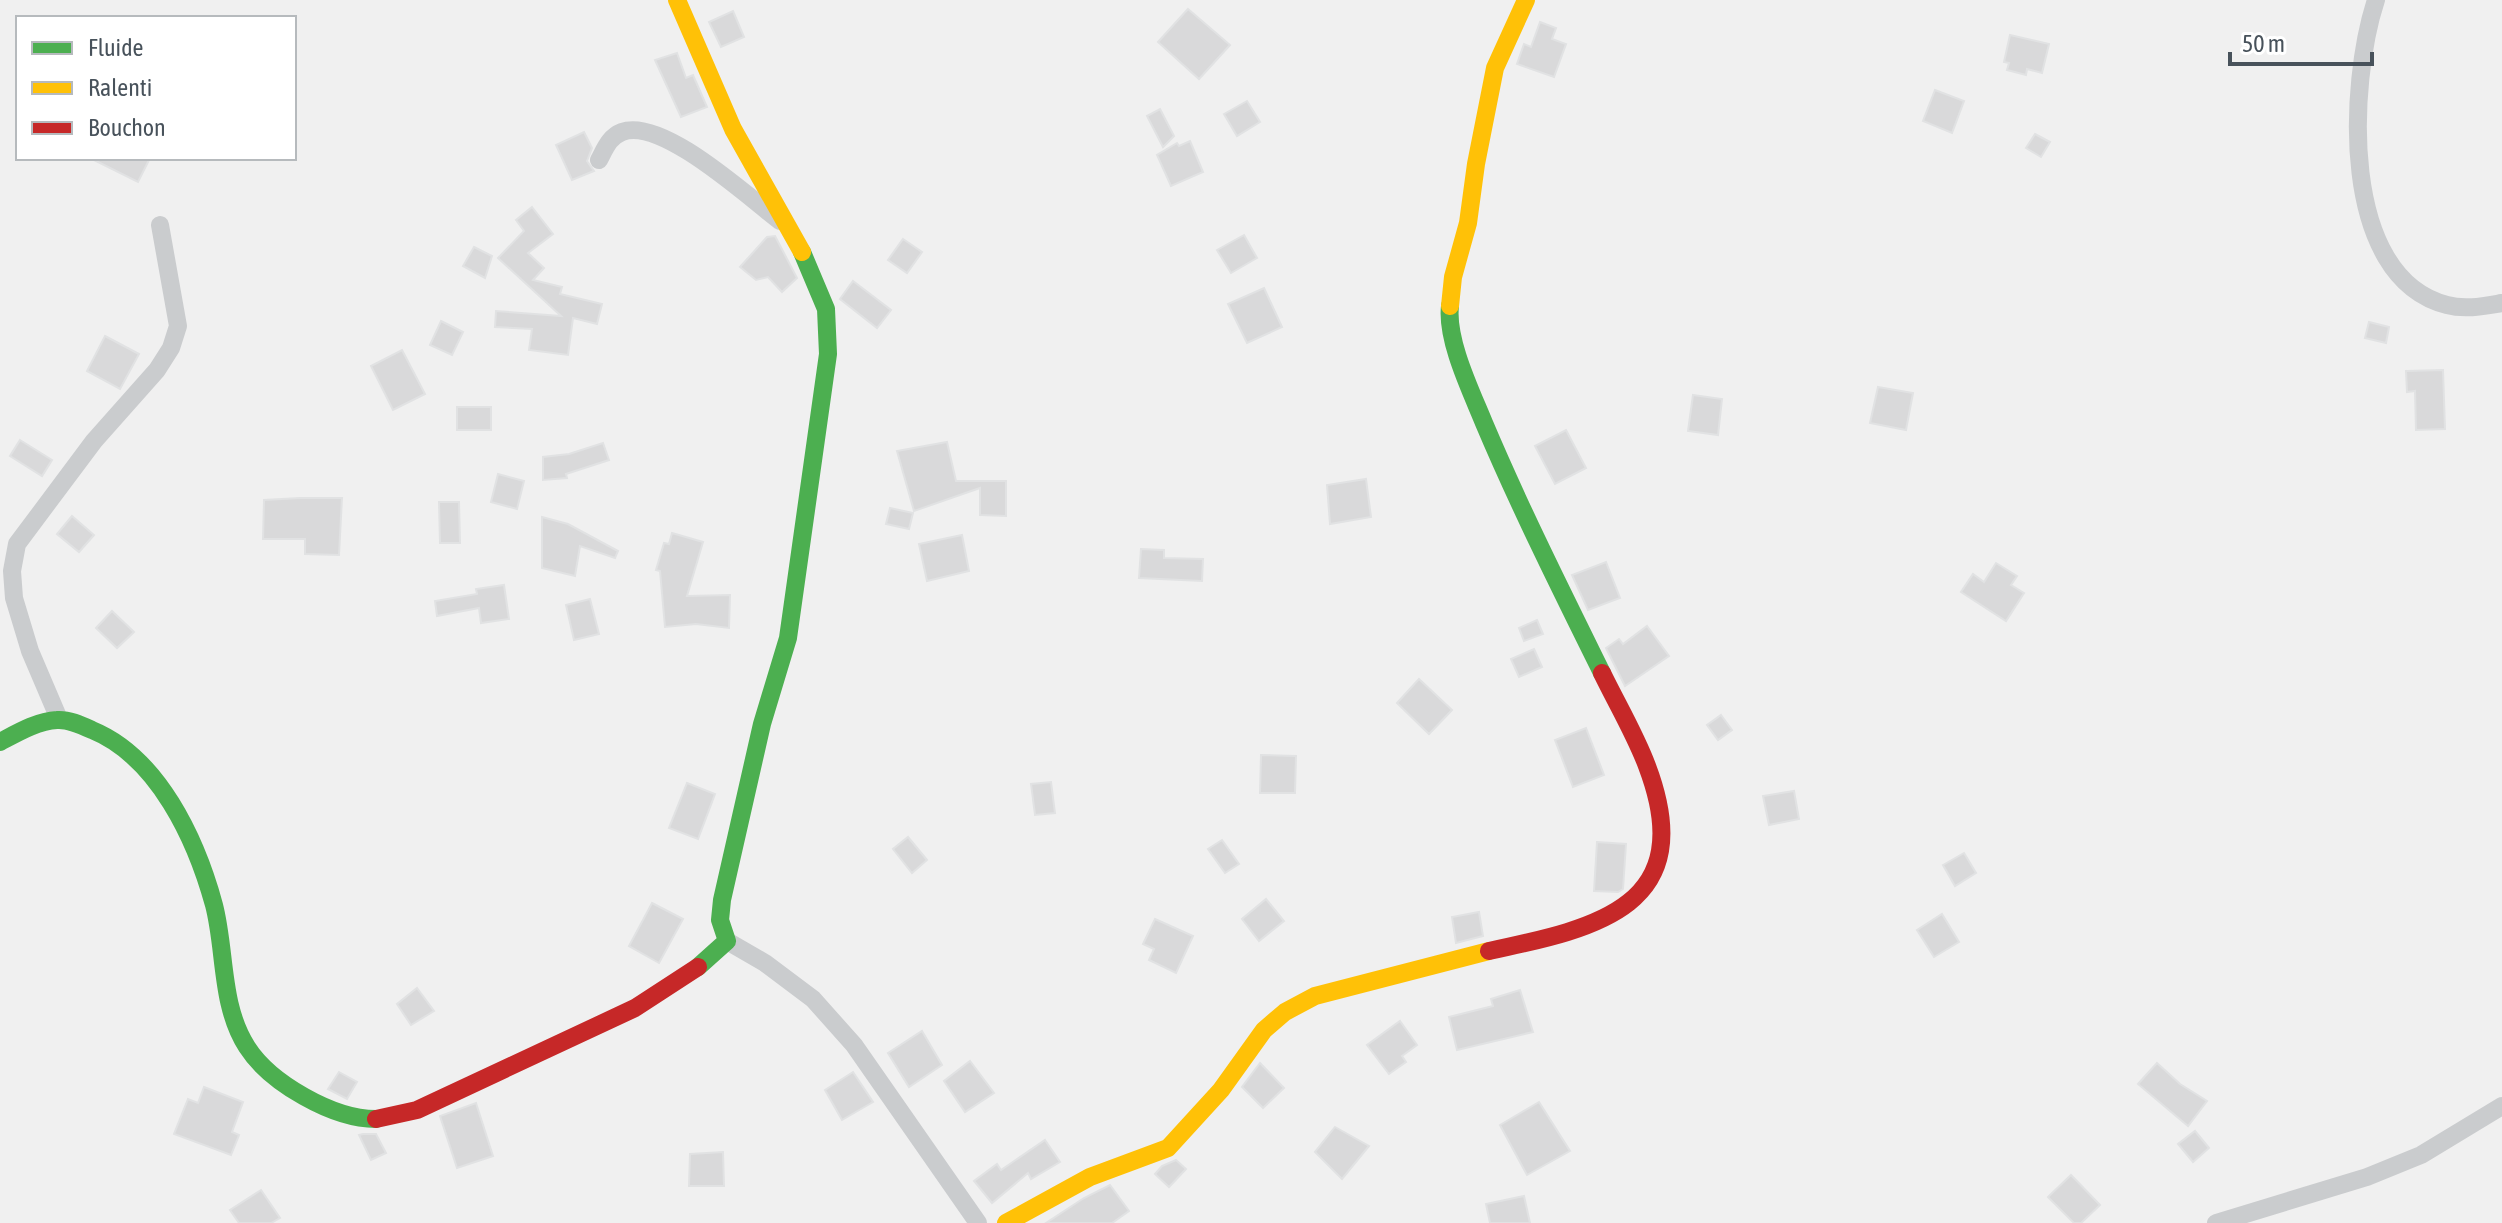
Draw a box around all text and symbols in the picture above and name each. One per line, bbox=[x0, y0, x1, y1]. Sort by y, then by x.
legend bbox=[16, 16, 296, 160]
scale bar bbox=[2230, 16, 2372, 66]
text: 50 m bbox=[2242, 30, 2285, 57]
text: Fluide bbox=[88, 34, 143, 61]
text: Ralenti bbox=[88, 74, 152, 101]
text: Bouchon bbox=[88, 114, 166, 141]

